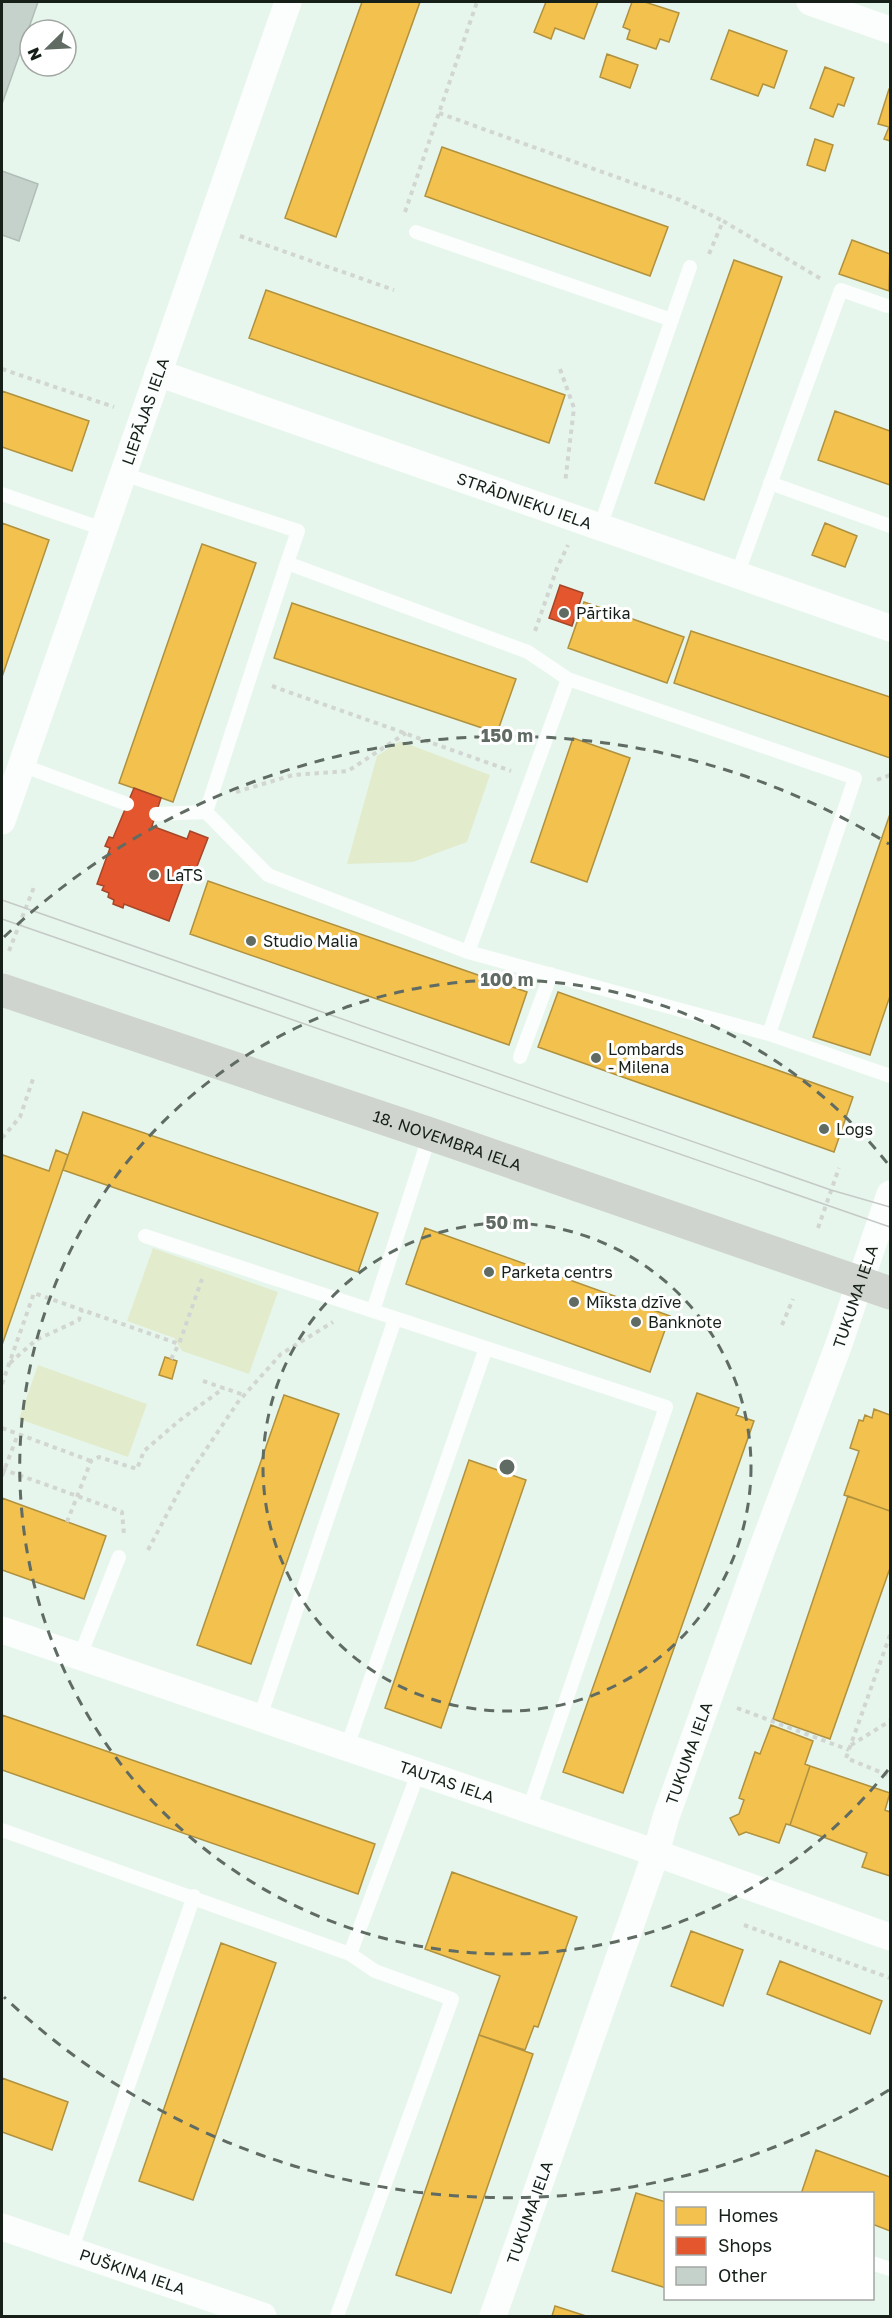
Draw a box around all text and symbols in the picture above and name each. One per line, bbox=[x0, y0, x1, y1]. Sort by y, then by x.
north arrow bbox=[18, 18, 78, 78]
text: N bbox=[23, 44, 46, 64]
street label: LIEPĀJAS IELA bbox=[117, 355, 173, 468]
street label: STRĀDNIEKU IELA bbox=[454, 468, 595, 533]
place label: Pārtika bbox=[576, 603, 631, 623]
marker: Pārtika bbox=[557, 606, 571, 620]
text: 150 m bbox=[481, 724, 533, 746]
place label: LaTS bbox=[166, 865, 203, 885]
marker: LaTS bbox=[147, 868, 161, 882]
place label: Studio Malia bbox=[263, 931, 358, 951]
marker: Studio Malia bbox=[244, 934, 258, 948]
text: 100 m bbox=[481, 968, 533, 990]
place label: Lombards - Milena bbox=[608, 1039, 684, 1077]
marker: Lombards - Milena bbox=[589, 1051, 603, 1065]
street label: 18. NOVEMBRA IELA bbox=[370, 1106, 525, 1175]
place label: Logs bbox=[836, 1119, 873, 1139]
marker: Logs bbox=[817, 1122, 831, 1136]
text: 50 m bbox=[486, 1211, 528, 1233]
street label: TUKUMA IELA bbox=[828, 1242, 882, 1351]
place label: Parketa centrs bbox=[501, 1262, 613, 1282]
marker: Parketa centrs bbox=[482, 1265, 496, 1279]
place label: Mīksta dzīve bbox=[586, 1292, 681, 1312]
marker: Mīksta dzīve bbox=[567, 1295, 581, 1309]
place label: Banknote bbox=[648, 1312, 722, 1332]
marker: Banknote bbox=[629, 1315, 643, 1329]
centre of rings bbox=[497, 1457, 517, 1477]
street label: TUKUMA IELA bbox=[661, 1699, 717, 1807]
street label: TAUTAS IELA bbox=[397, 1756, 497, 1807]
street label: TUKUMA IELA bbox=[502, 2158, 557, 2266]
legend bbox=[664, 2192, 874, 2300]
text: Homes bbox=[718, 2204, 778, 2226]
text: Shops bbox=[718, 2234, 772, 2256]
street label: PUŠKINA IELA bbox=[77, 2244, 188, 2299]
text: Other bbox=[718, 2264, 767, 2286]

